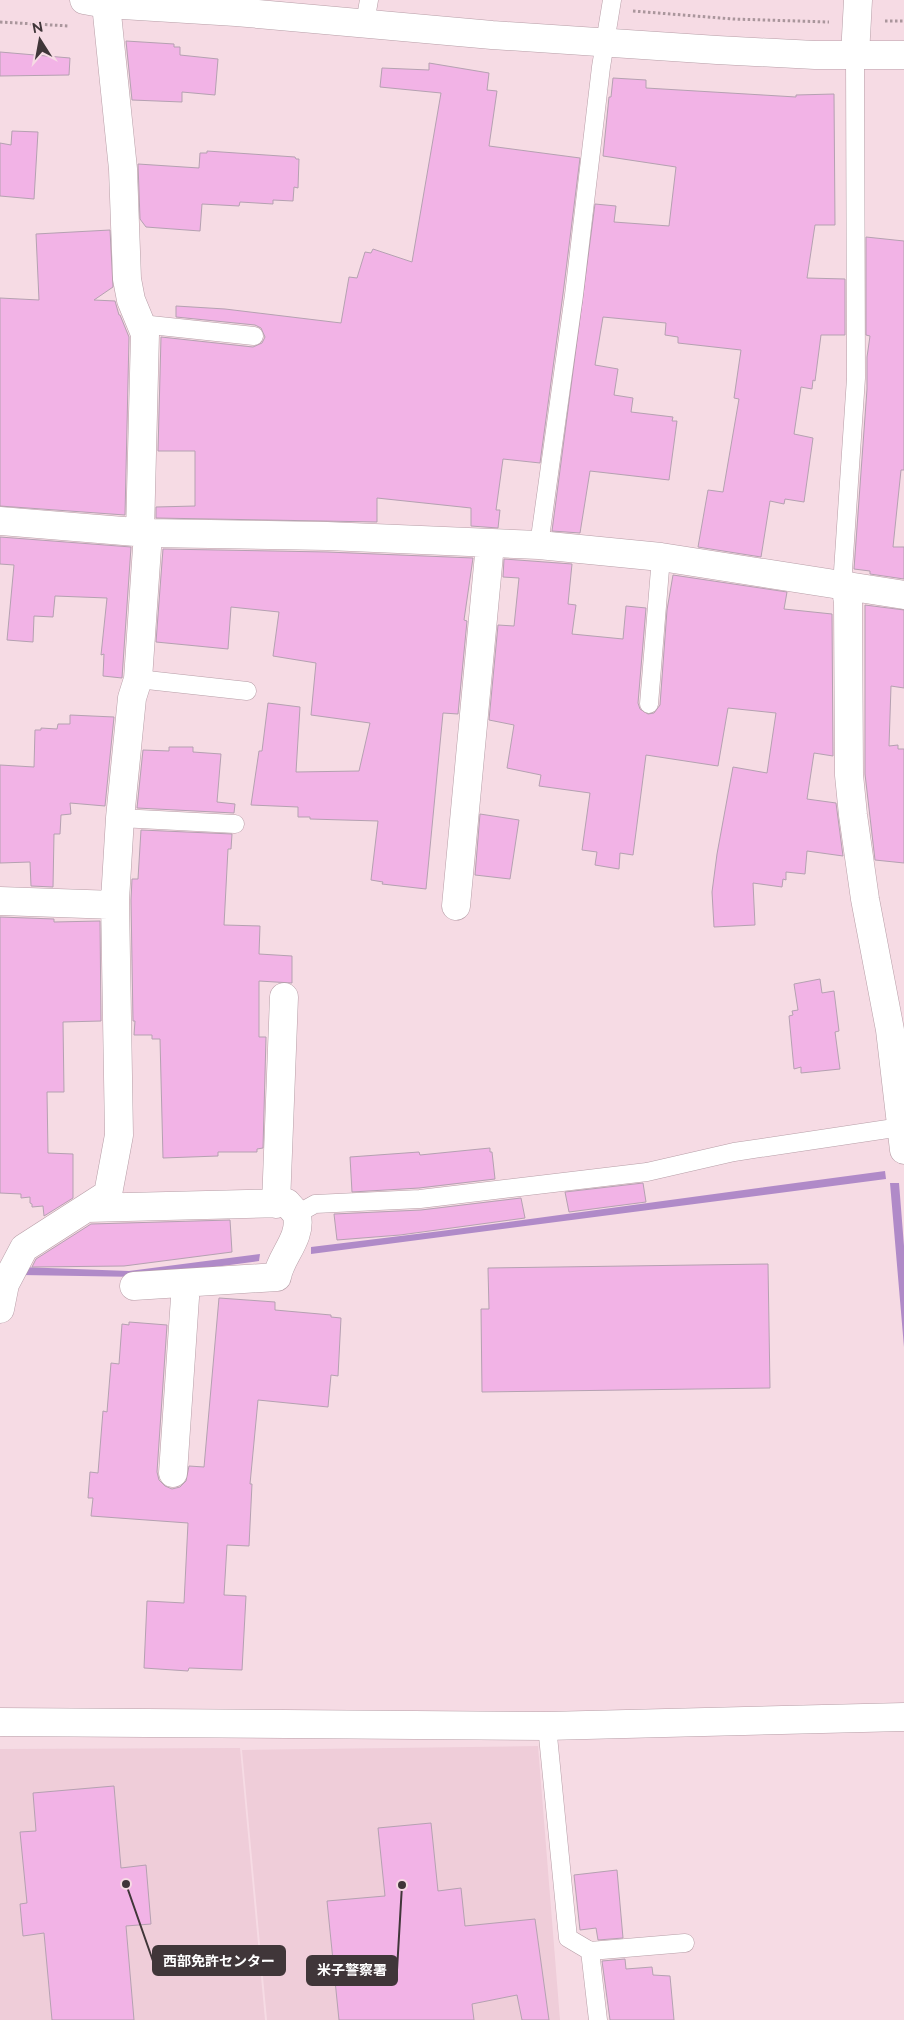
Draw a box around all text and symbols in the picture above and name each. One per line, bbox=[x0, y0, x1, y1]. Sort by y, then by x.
north arrow bbox=[15, 15, 65, 65]
text: N bbox=[31, 18, 44, 36]
callout: 西部免許センター bbox=[153, 1946, 285, 1975]
text: 西部免許センター bbox=[163, 1953, 275, 1969]
callout: 米子警察署 bbox=[307, 1956, 397, 1985]
text: 米子警察署 bbox=[317, 1962, 387, 1978]

